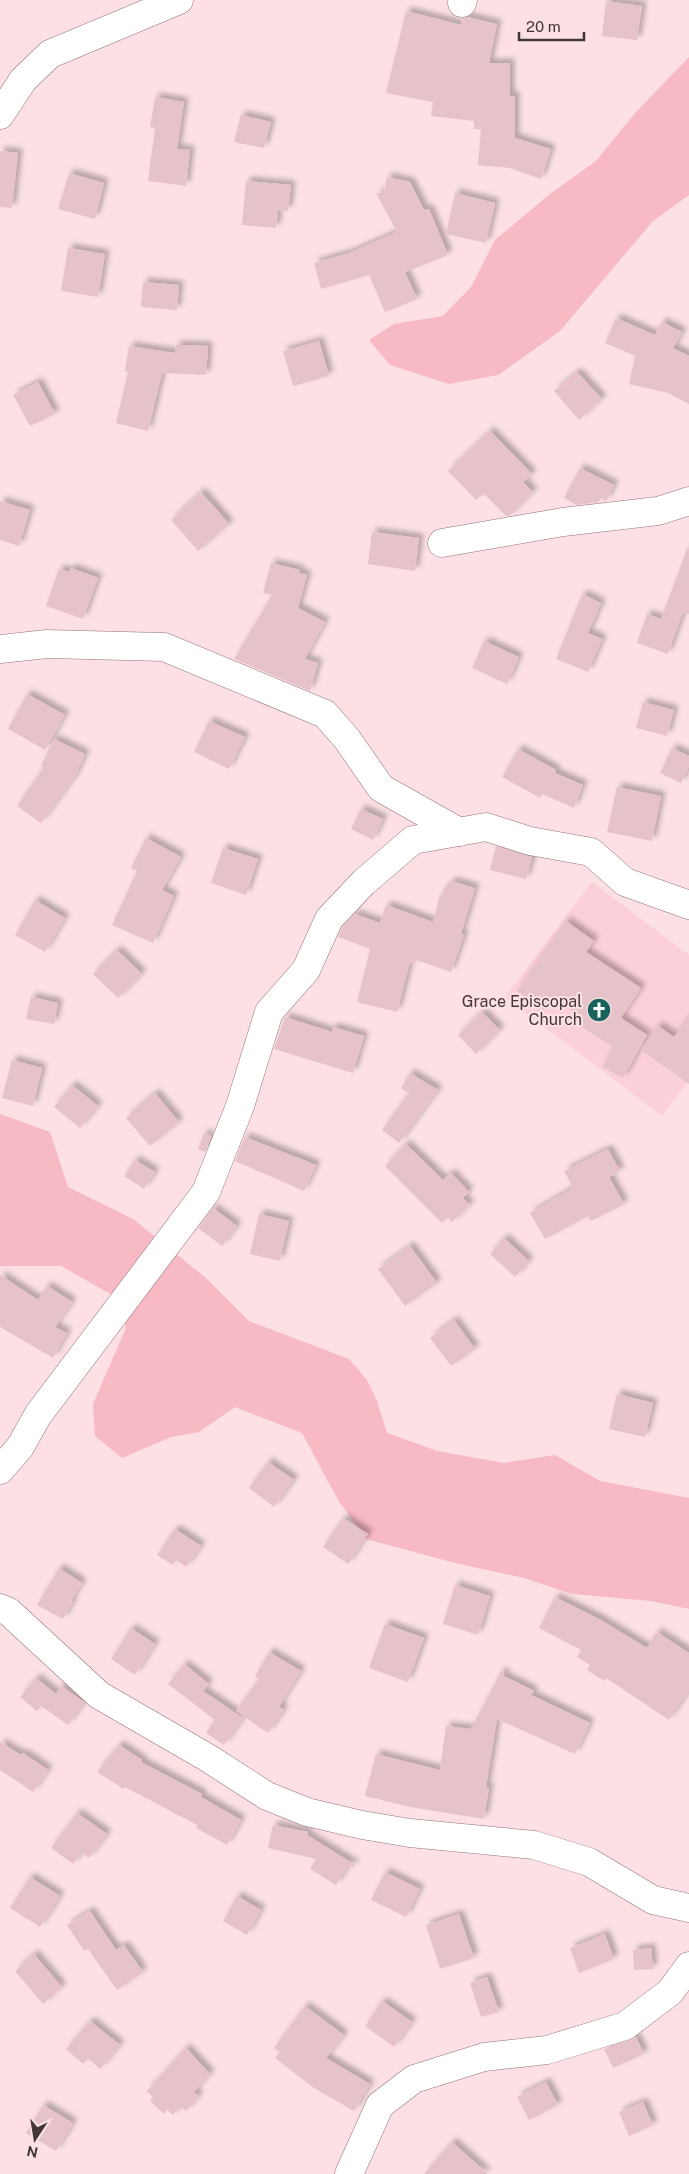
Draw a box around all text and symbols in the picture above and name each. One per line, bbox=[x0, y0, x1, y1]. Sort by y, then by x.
scale bar bbox=[519, 10, 584, 42]
text: 20 m bbox=[526, 18, 561, 35]
place label: Grace Episcopal Church bbox=[462, 992, 582, 1029]
church icon: Grace Episcopal Church bbox=[586, 997, 612, 1023]
north arrow bbox=[10, 2114, 60, 2164]
text: N bbox=[25, 2143, 39, 2161]

